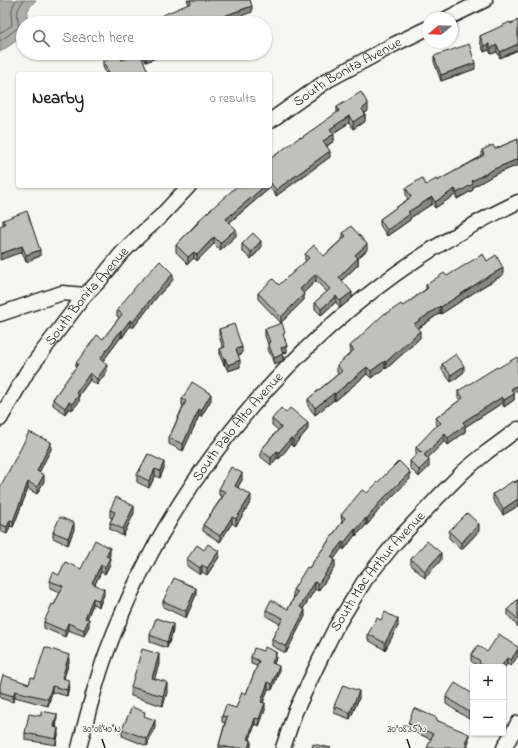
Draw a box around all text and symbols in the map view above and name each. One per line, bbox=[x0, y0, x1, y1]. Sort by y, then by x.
north arrow bbox=[422, 12, 458, 48]
search box bbox=[16, 16, 272, 60]
icon: search bbox=[30, 27, 52, 49]
text: Search here bbox=[62, 27, 134, 49]
street label: South Bonita Avenue bbox=[289, 31, 406, 112]
text: Nearby bbox=[32, 86, 84, 111]
text: 0 results bbox=[210, 89, 256, 108]
street label: South Bonita Avenue bbox=[40, 241, 134, 350]
street label: South Palo Alto Avenue bbox=[187, 367, 289, 486]
street label: South Mac Arthur Avenue bbox=[325, 506, 431, 636]
map controls bbox=[470, 664, 506, 736]
button: + bbox=[470, 664, 506, 700]
button: − bbox=[470, 700, 506, 736]
text: 30°08'40"N bbox=[83, 722, 121, 737]
text: 30°08'35"N bbox=[387, 722, 427, 737]

